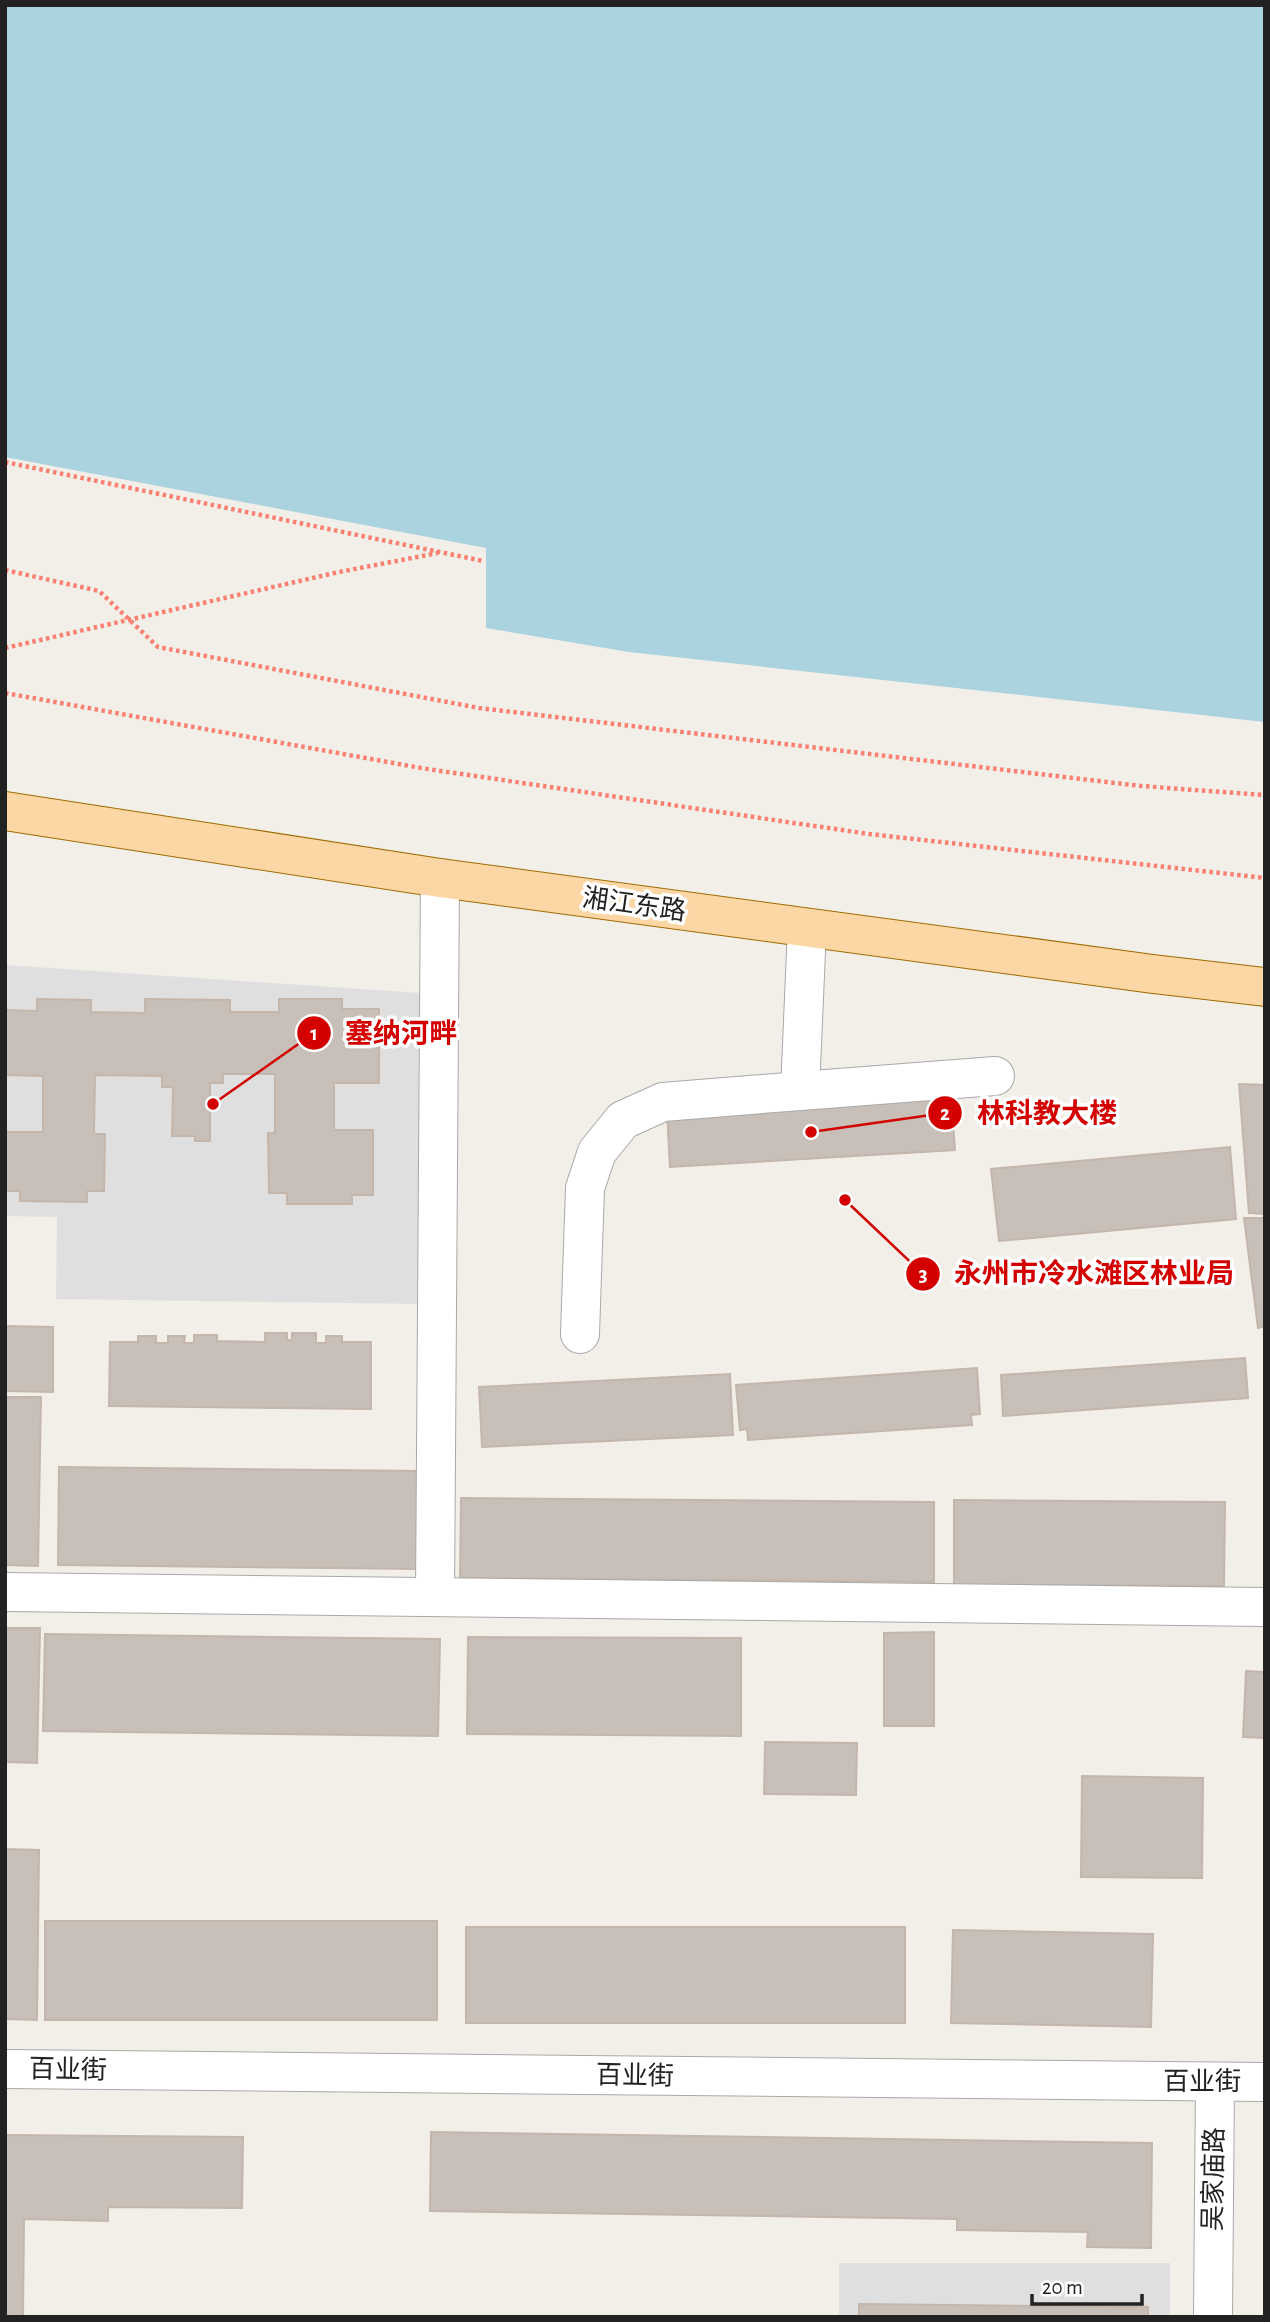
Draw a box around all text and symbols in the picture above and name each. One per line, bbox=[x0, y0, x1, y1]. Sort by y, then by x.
street label: 湘江东路 bbox=[581, 884, 687, 925]
callout: 塞纳河畔 bbox=[296, 1009, 471, 1058]
text: 塞纳河畔 bbox=[345, 1018, 457, 1049]
text: 1 bbox=[310, 1023, 318, 1044]
callout: 林科教大楼 bbox=[928, 1088, 1131, 1137]
text: 林科教大楼 bbox=[977, 1098, 1117, 1129]
text: 2 bbox=[940, 1103, 950, 1124]
callout: 永州市冷水滩区林业局 bbox=[905, 1249, 1248, 1298]
text: 永州市冷水滩区林业局 bbox=[954, 1258, 1234, 1289]
text: 3 bbox=[918, 1264, 928, 1285]
street label: 百业街 bbox=[29, 2055, 107, 2084]
street label: 百业街 bbox=[596, 2061, 674, 2090]
street label: 百业街 bbox=[1163, 2068, 1241, 2095]
street label: 吴家庙路 bbox=[1198, 2127, 1228, 2231]
scale bar bbox=[1032, 2262, 1142, 2306]
text: 20 m bbox=[1042, 2277, 1083, 2298]

